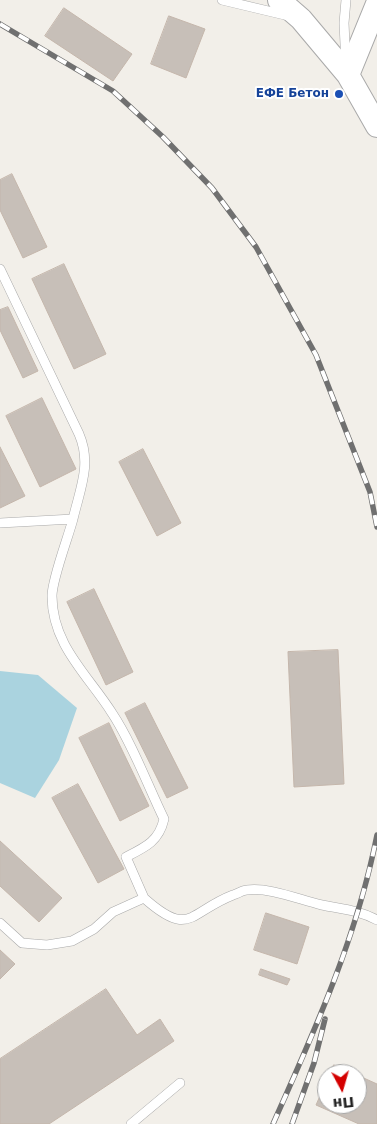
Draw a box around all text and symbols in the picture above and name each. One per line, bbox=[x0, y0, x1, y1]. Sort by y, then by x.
place label: ЕФЕ Бетон bbox=[256, 87, 329, 101]
marker: ЕФЕ Бетон bbox=[333, 88, 345, 100]
north arrow bbox=[317, 1064, 367, 1114]
text: Пн bbox=[332, 1094, 355, 1112]

